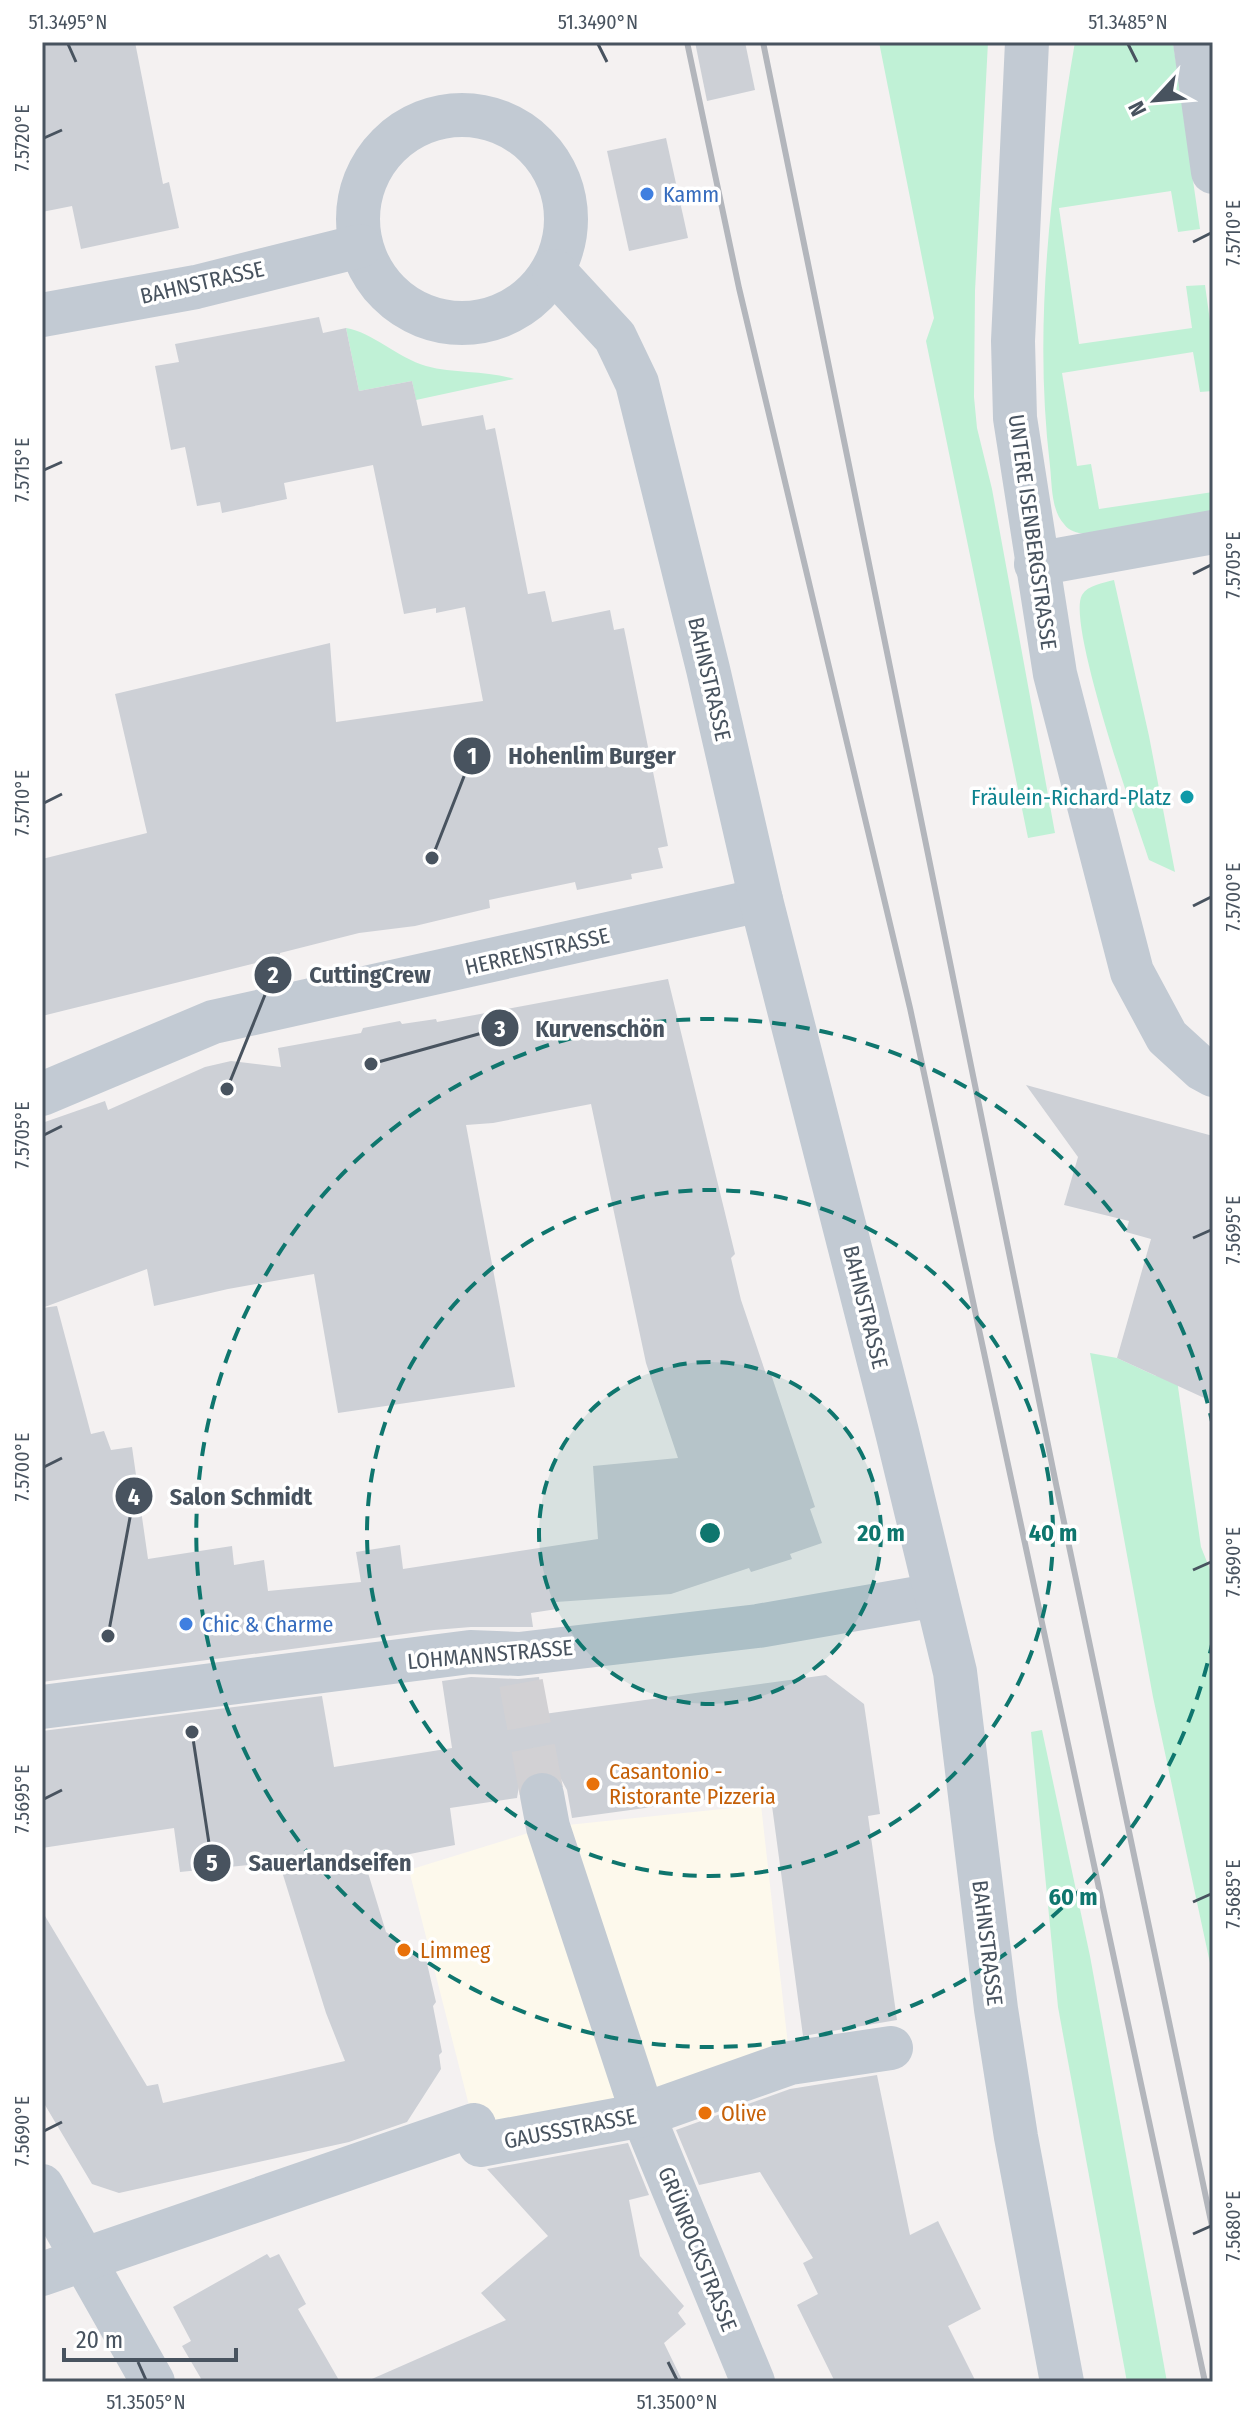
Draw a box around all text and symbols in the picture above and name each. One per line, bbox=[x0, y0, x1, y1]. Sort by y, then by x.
text: 51.3495°N bbox=[29, 10, 107, 34]
text: 51.3490°N bbox=[558, 10, 638, 34]
text: 51.3485°N bbox=[1088, 10, 1168, 34]
north arrow bbox=[1115, 60, 1195, 140]
text: N bbox=[1122, 97, 1152, 120]
text: 7.5720°E bbox=[10, 104, 34, 172]
place label: Kamm bbox=[663, 181, 719, 208]
marker: Kamm bbox=[638, 185, 656, 203]
text: 7.5710°E bbox=[1221, 200, 1245, 266]
street label: BAHNSTRASSE bbox=[138, 255, 267, 310]
street label: UNTERE ISENBERGSTRASSE bbox=[1003, 413, 1062, 652]
text: 7.5715°E bbox=[10, 438, 34, 502]
text: 7.5705°E bbox=[1221, 531, 1245, 599]
street label: BAHNSTRASSE bbox=[682, 615, 737, 744]
callout: Hohenlim Burger bbox=[452, 732, 692, 780]
text: 1 bbox=[467, 742, 477, 770]
text: Hohenlim Burger bbox=[508, 742, 676, 770]
text: 7.5710°E bbox=[10, 770, 34, 836]
place label: Fräulein-Richard-Platz bbox=[971, 784, 1171, 811]
marker: Fräulein-Richard-Platz bbox=[1178, 788, 1196, 806]
text: 7.5700°E bbox=[1221, 863, 1245, 931]
street label: HERRENSTRASSE bbox=[462, 922, 612, 981]
callout: CuttingCrew bbox=[253, 951, 447, 999]
text: 2 bbox=[266, 961, 279, 989]
text: CuttingCrew bbox=[309, 961, 431, 989]
callout: Kurvenschön bbox=[480, 1004, 681, 1052]
text: 3 bbox=[493, 1015, 506, 1043]
text: Kurvenschön bbox=[535, 1015, 665, 1043]
text: 7.5705°E bbox=[10, 1101, 34, 1169]
text: 7.5695°E bbox=[1221, 1196, 1245, 1264]
street label: BAHNSTRASSE bbox=[837, 1243, 894, 1372]
text: 7.5700°E bbox=[10, 1433, 34, 1501]
callout: Salon Schmidt bbox=[114, 1472, 329, 1520]
text: 4 bbox=[128, 1483, 140, 1511]
text: Salon Schmidt bbox=[170, 1483, 313, 1511]
centre of rings bbox=[696, 1519, 724, 1547]
text: 20 m bbox=[856, 1519, 905, 1547]
text: 40 m bbox=[1029, 1519, 1077, 1547]
text: 7.5690°E bbox=[1221, 1527, 1245, 1597]
place label: Chic & Charme bbox=[202, 1611, 333, 1638]
marker: Chic & Charme bbox=[177, 1615, 195, 1633]
street label: LOHMANNSTRASSE bbox=[406, 1634, 574, 1675]
place label: Casantonio - Ristorante Pizzeria bbox=[609, 1758, 776, 1810]
text: 7.5695°E bbox=[10, 1765, 34, 1833]
marker: Casantonio - Ristorante Pizzeria bbox=[584, 1775, 602, 1793]
callout: Sauerlandseifen bbox=[192, 1839, 427, 1887]
text: 5 bbox=[206, 1849, 218, 1877]
text: Sauerlandseifen bbox=[248, 1849, 412, 1877]
text: 7.5685°E bbox=[1221, 1859, 1245, 1929]
street label: BAHNSTRASSE bbox=[966, 1879, 1009, 2007]
text: 60 m bbox=[1049, 1883, 1097, 1911]
place label: Limmeg bbox=[420, 1937, 491, 1964]
marker: Limmeg bbox=[395, 1941, 413, 1959]
text: 7.5690°E bbox=[10, 2096, 34, 2166]
place label: Olive bbox=[721, 2100, 767, 2127]
street label: GAUSSSTRASSE bbox=[502, 2102, 638, 2155]
marker: Olive bbox=[696, 2104, 714, 2122]
street label: GRÜNROCKSTRASSE bbox=[652, 2163, 743, 2335]
text: 7.5680°E bbox=[1221, 2191, 1245, 2261]
scale bar bbox=[64, 2312, 236, 2362]
text: 20 m bbox=[76, 2326, 123, 2354]
text: 51.3505°N bbox=[106, 2390, 186, 2414]
text: 51.3500°N bbox=[637, 2390, 717, 2414]

